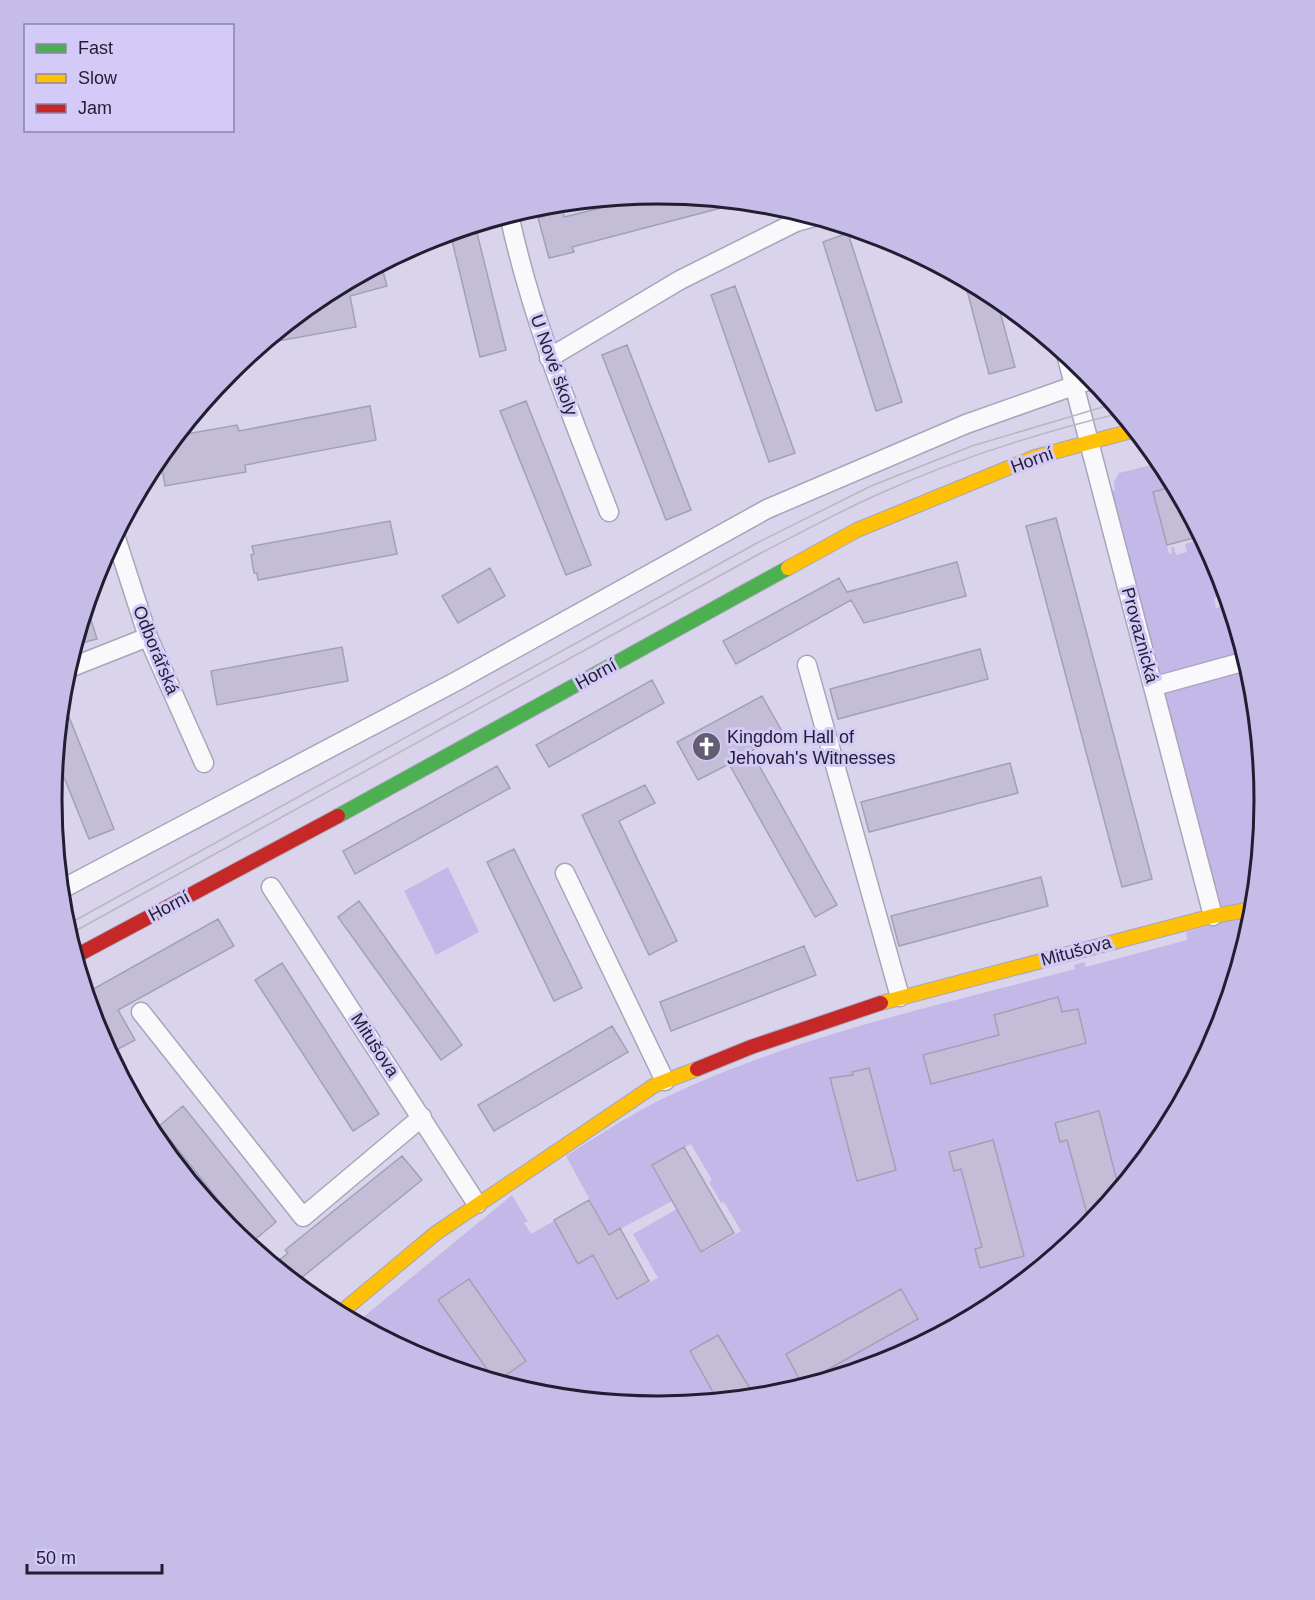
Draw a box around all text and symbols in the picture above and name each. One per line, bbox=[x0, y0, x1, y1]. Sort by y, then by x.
legend bbox=[24, 24, 234, 132]
text: Fast bbox=[78, 38, 113, 58]
text: Slow bbox=[78, 68, 118, 88]
text: Jam bbox=[78, 98, 112, 118]
street label: U Nové školy bbox=[526, 312, 582, 418]
street label: Horní bbox=[1008, 443, 1056, 477]
street label: Provaznická bbox=[1118, 585, 1163, 686]
street label: Odborářská bbox=[129, 603, 183, 698]
street label: Horní bbox=[572, 655, 620, 693]
place label: Kingdom Hall of Jehovah's Witnesses bbox=[727, 727, 896, 768]
church icon: Kingdom Hall of Jehovah's Witnesses bbox=[690, 731, 722, 763]
street label: Horní bbox=[145, 887, 193, 925]
street label: Mitušova bbox=[1039, 932, 1114, 970]
street label: Mitušova bbox=[347, 1009, 404, 1081]
scale bar bbox=[27, 1537, 162, 1575]
text: 50 m bbox=[36, 1548, 76, 1568]

